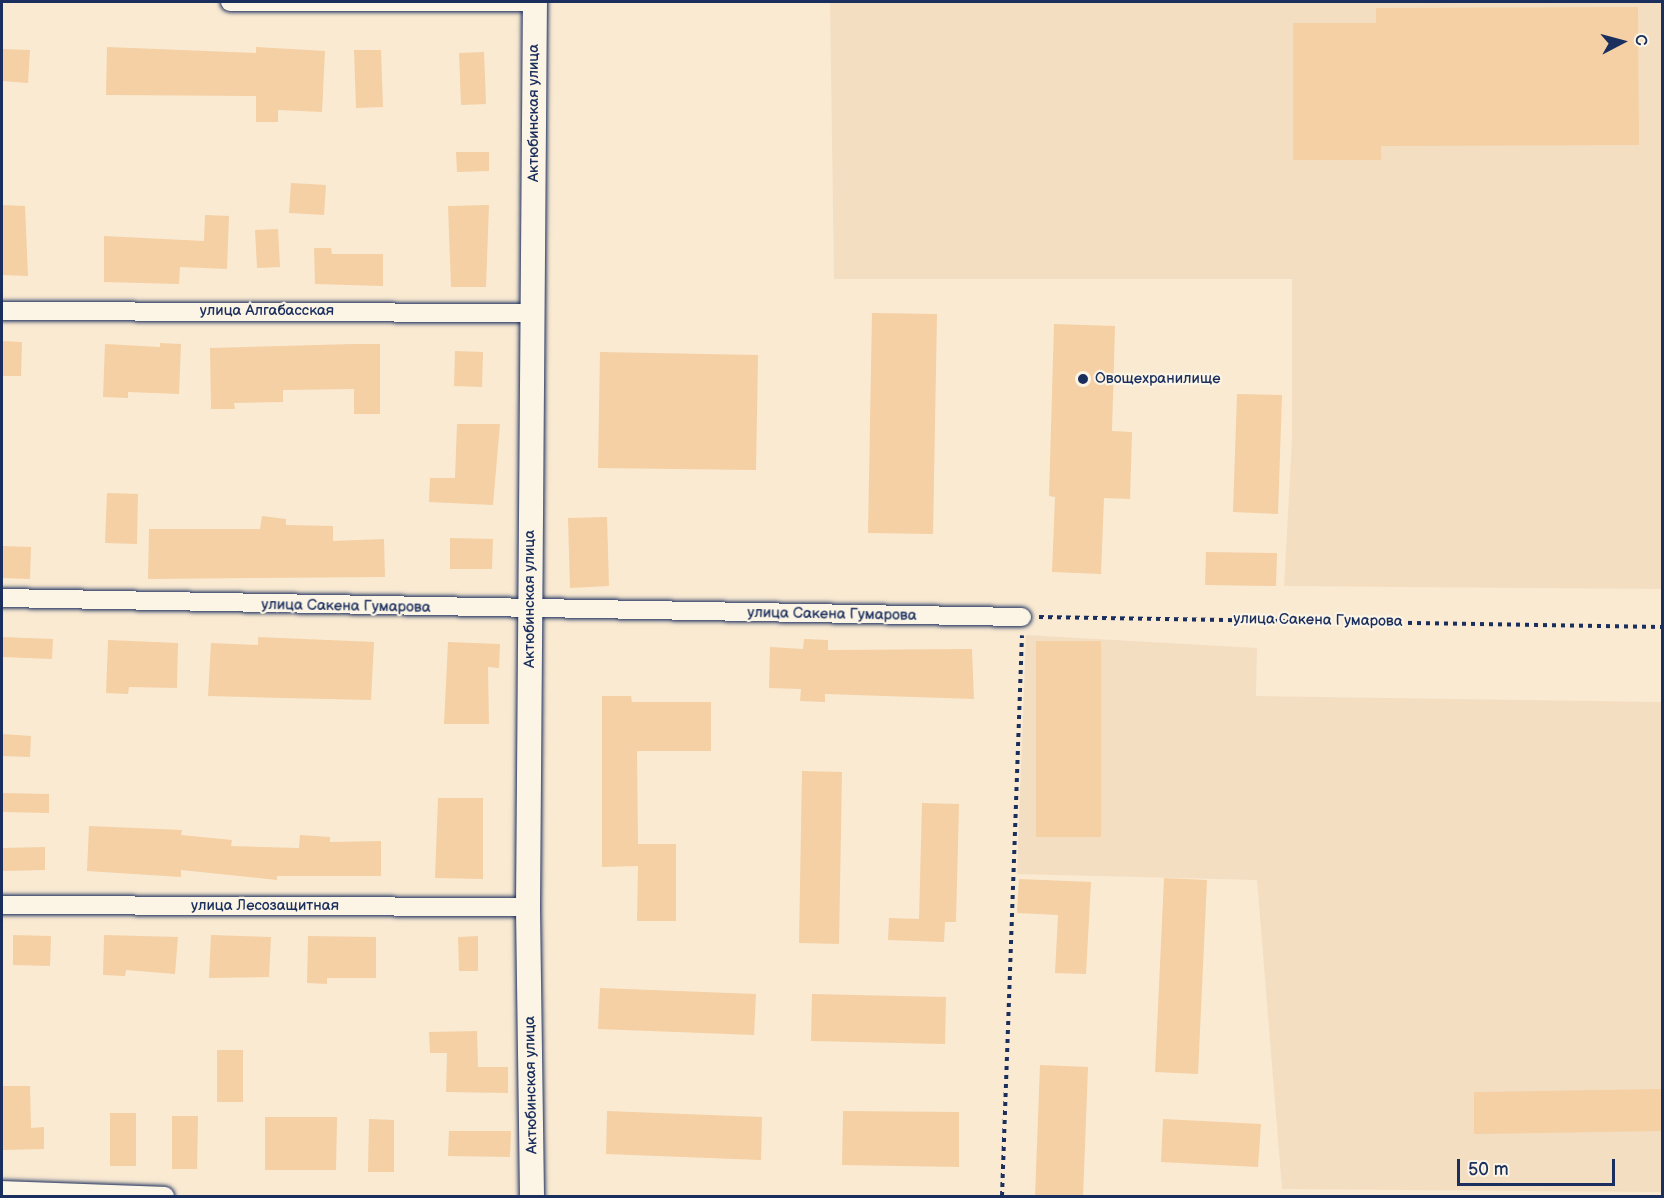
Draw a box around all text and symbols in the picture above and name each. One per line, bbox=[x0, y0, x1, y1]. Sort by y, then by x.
north arrow bbox=[1592, 12, 1652, 72]
text: С bbox=[1630, 34, 1650, 47]
street label: Актюбинская улица bbox=[525, 44, 543, 182]
street label: улица Алгабасская bbox=[200, 302, 334, 320]
place label: Овощехранилище bbox=[1095, 370, 1221, 388]
marker: Овощехранилище bbox=[1076, 372, 1090, 386]
street label: Актюбинская улица bbox=[521, 530, 539, 668]
street label: улица Сакена Гумарова bbox=[261, 596, 431, 616]
street label: улица Сакена Гумарова bbox=[747, 604, 917, 624]
street label: улица Сакена Гумарова bbox=[1233, 610, 1403, 630]
street label: улица Лесозащитная bbox=[191, 897, 339, 915]
street label: Актюбинская улица bbox=[521, 1016, 541, 1154]
scale bar bbox=[1460, 1147, 1618, 1185]
text: 50 m bbox=[1468, 1159, 1509, 1180]

